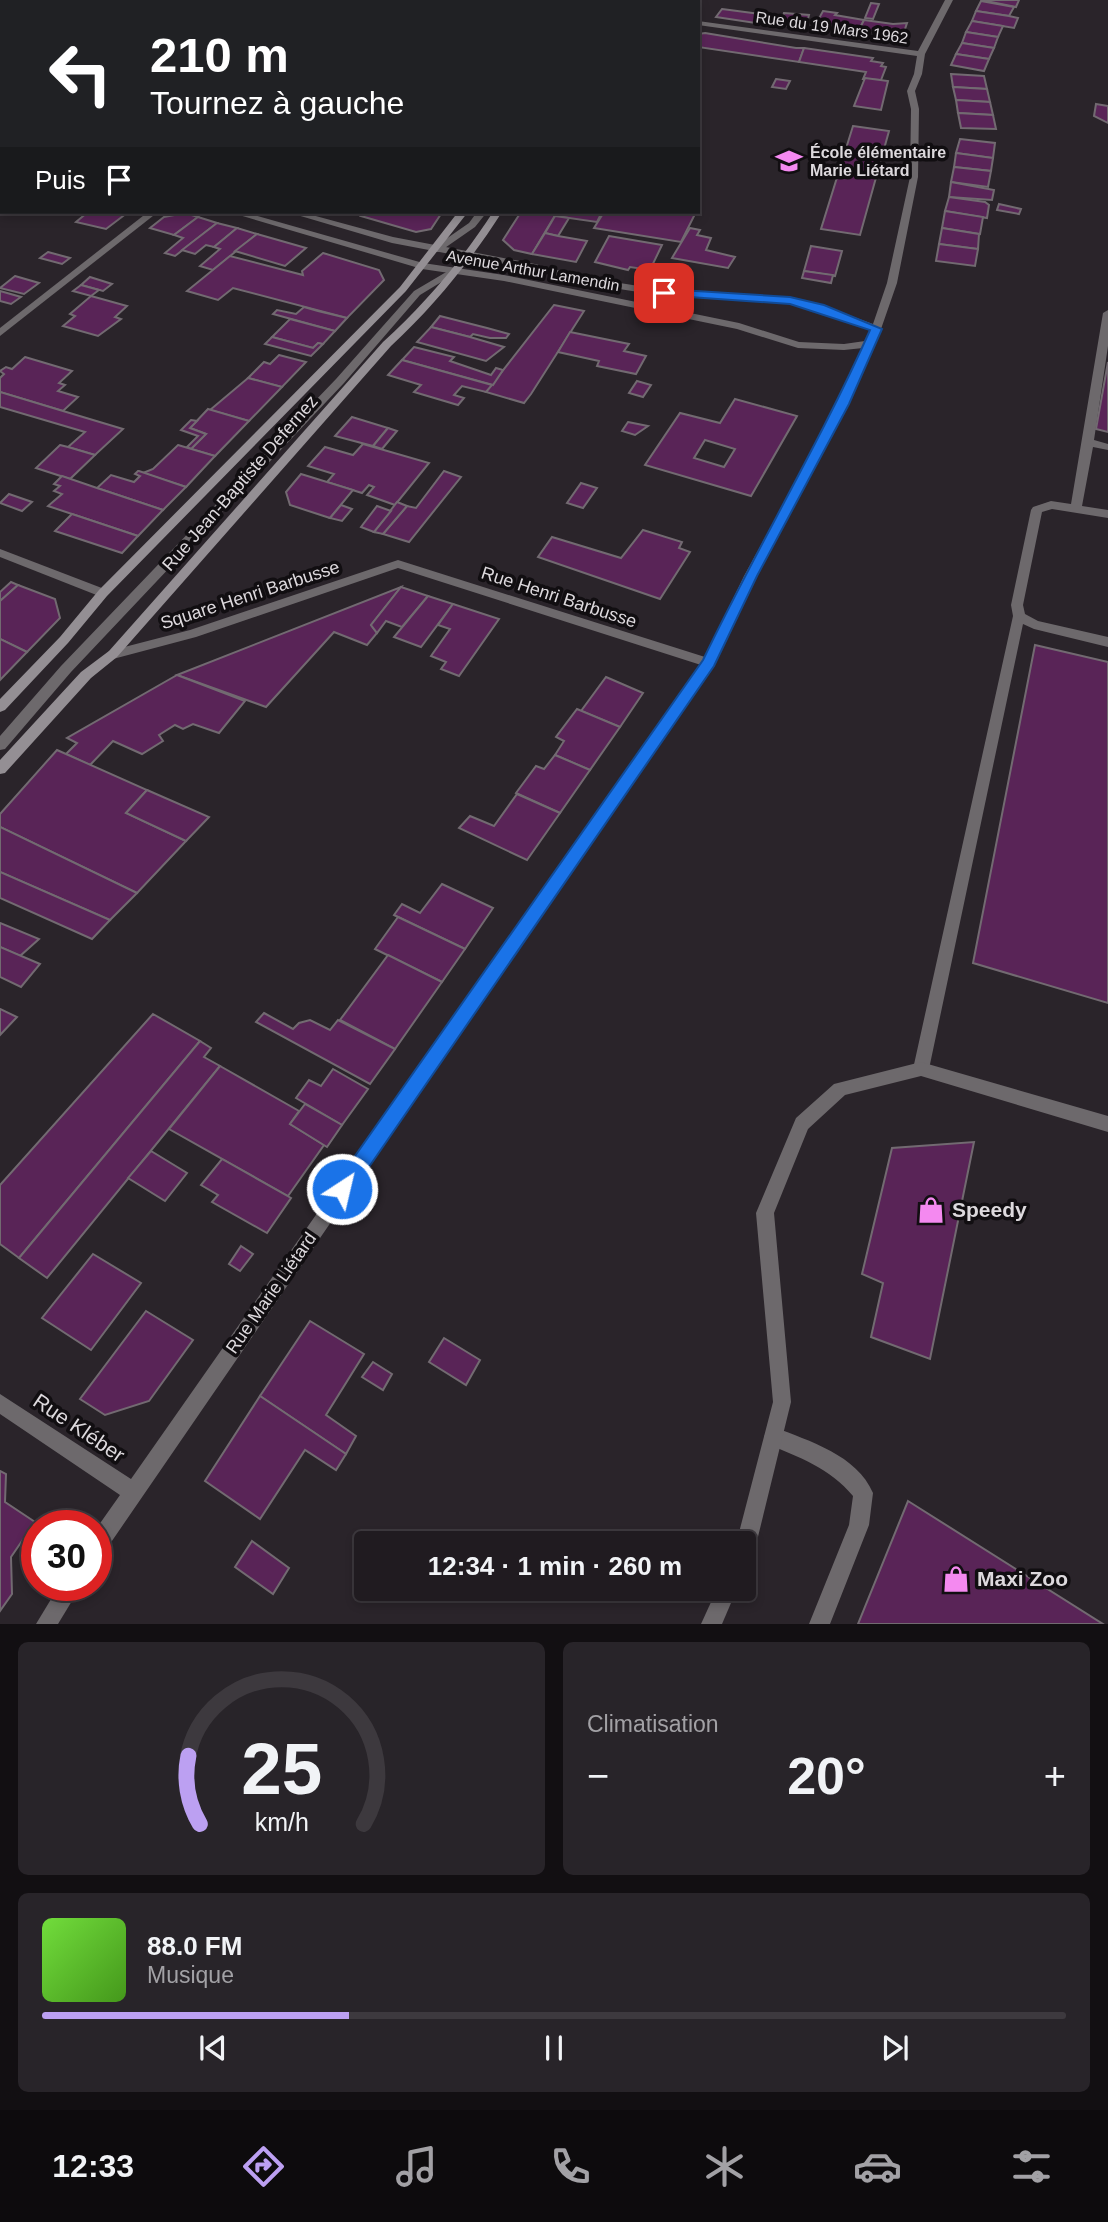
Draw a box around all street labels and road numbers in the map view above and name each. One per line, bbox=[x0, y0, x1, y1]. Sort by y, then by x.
street label: Rue du 19 Mars 1962 bbox=[755, 8, 909, 47]
street label: Avenue Arthur Lamendin bbox=[445, 247, 621, 294]
street label: Rue Jean-Baptiste Defernez bbox=[158, 391, 322, 575]
street label: Square Henri Barbusse bbox=[158, 557, 342, 633]
street label: Rue Henri Barbusse bbox=[479, 562, 639, 632]
street label: Rue Marie Liétard bbox=[222, 1229, 320, 1357]
street label: Rue Kléber bbox=[29, 1389, 129, 1466]

